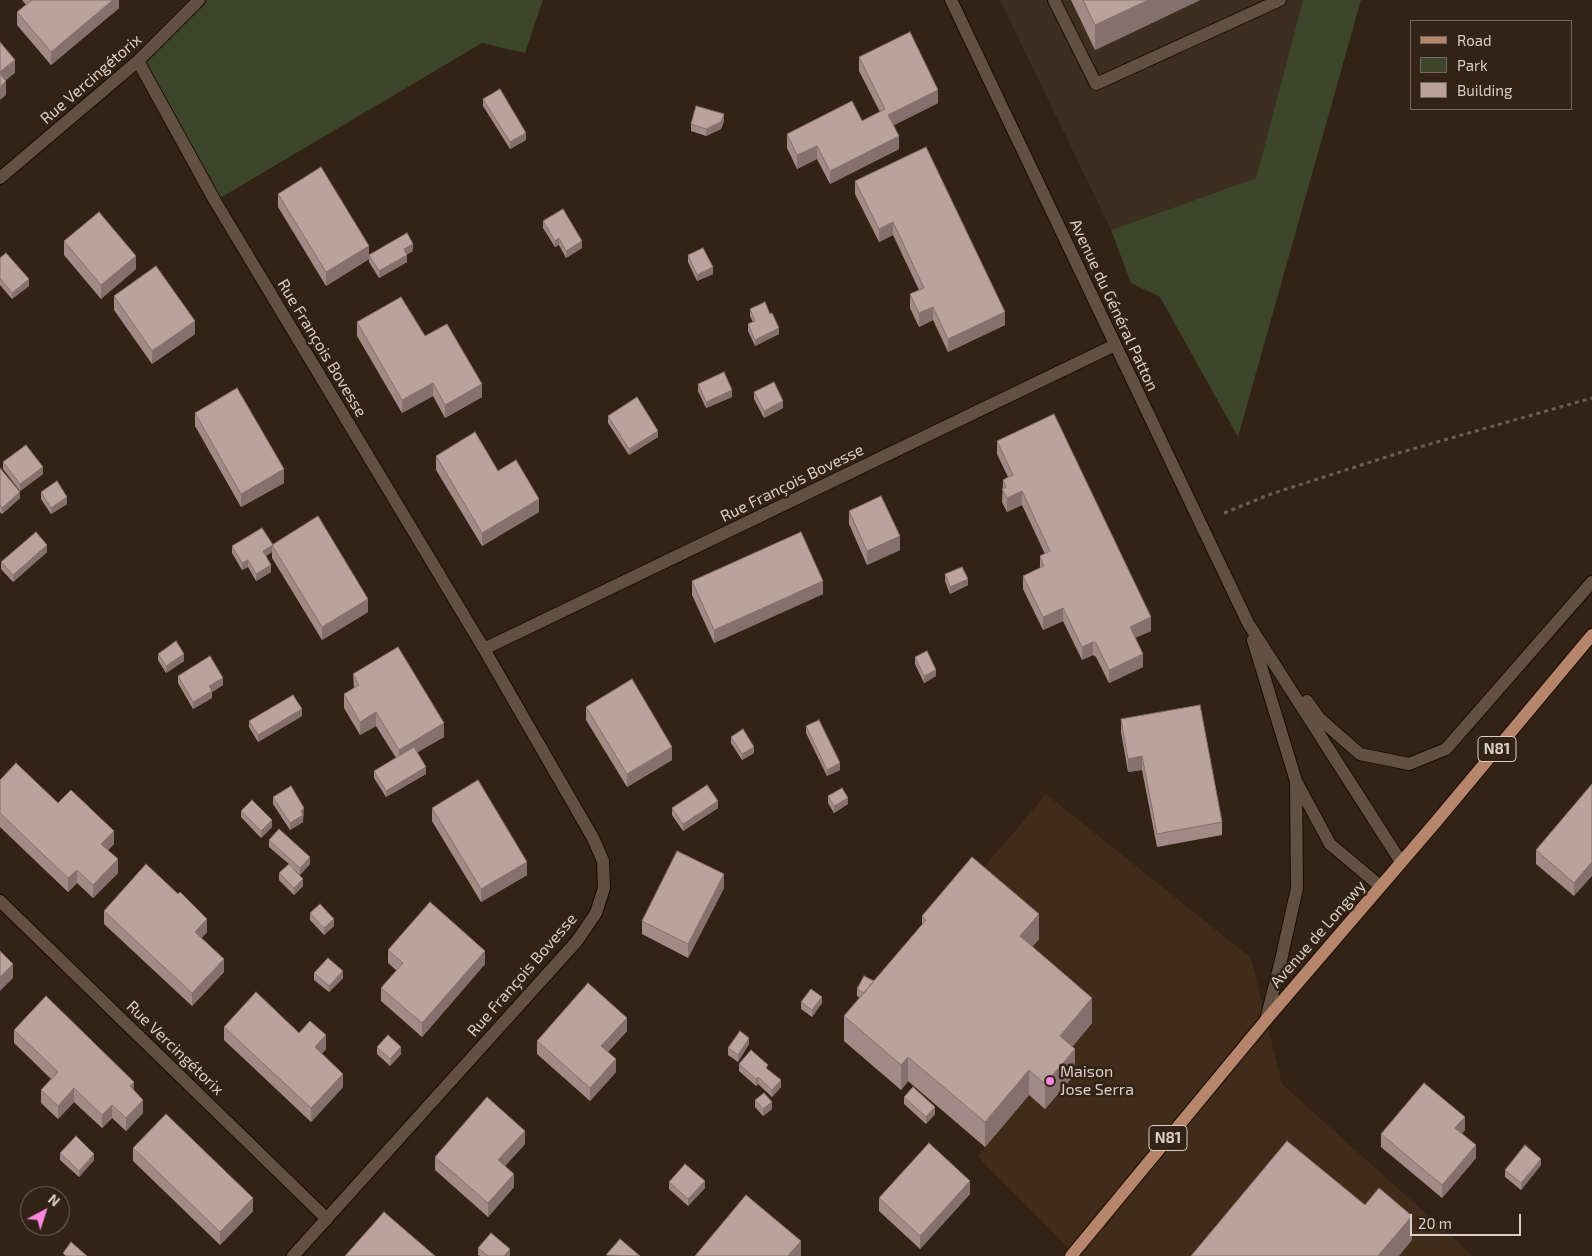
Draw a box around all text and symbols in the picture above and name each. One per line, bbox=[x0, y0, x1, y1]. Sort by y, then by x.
legend bbox=[1410, 20, 1572, 110]
street label: Rue Vercingétorix bbox=[37, 30, 145, 128]
text: Road bbox=[1457, 31, 1492, 49]
text: Park bbox=[1457, 56, 1488, 74]
text: Building bbox=[1457, 81, 1512, 99]
street label: Avenue du Général Patton bbox=[1066, 216, 1162, 394]
street label: Rue François Bovesse bbox=[273, 276, 371, 420]
street label: Rue François Bovesse bbox=[717, 440, 867, 526]
road number: N81 bbox=[1478, 736, 1516, 762]
street label: Avenue de Longwy bbox=[1266, 877, 1370, 991]
street label: Rue François Bovesse bbox=[463, 909, 581, 1041]
street label: Rue Vercingétorix bbox=[122, 997, 228, 1099]
place label: Maison Jose Serra bbox=[1060, 1062, 1134, 1100]
marker: Maison Jose Serra bbox=[1044, 1075, 1056, 1087]
road number: N81 bbox=[1149, 1126, 1187, 1150]
north arrow bbox=[20, 1186, 70, 1236]
text: N bbox=[45, 1190, 64, 1210]
scale bar bbox=[1412, 1204, 1523, 1236]
text: 20 m bbox=[1418, 1214, 1452, 1232]

